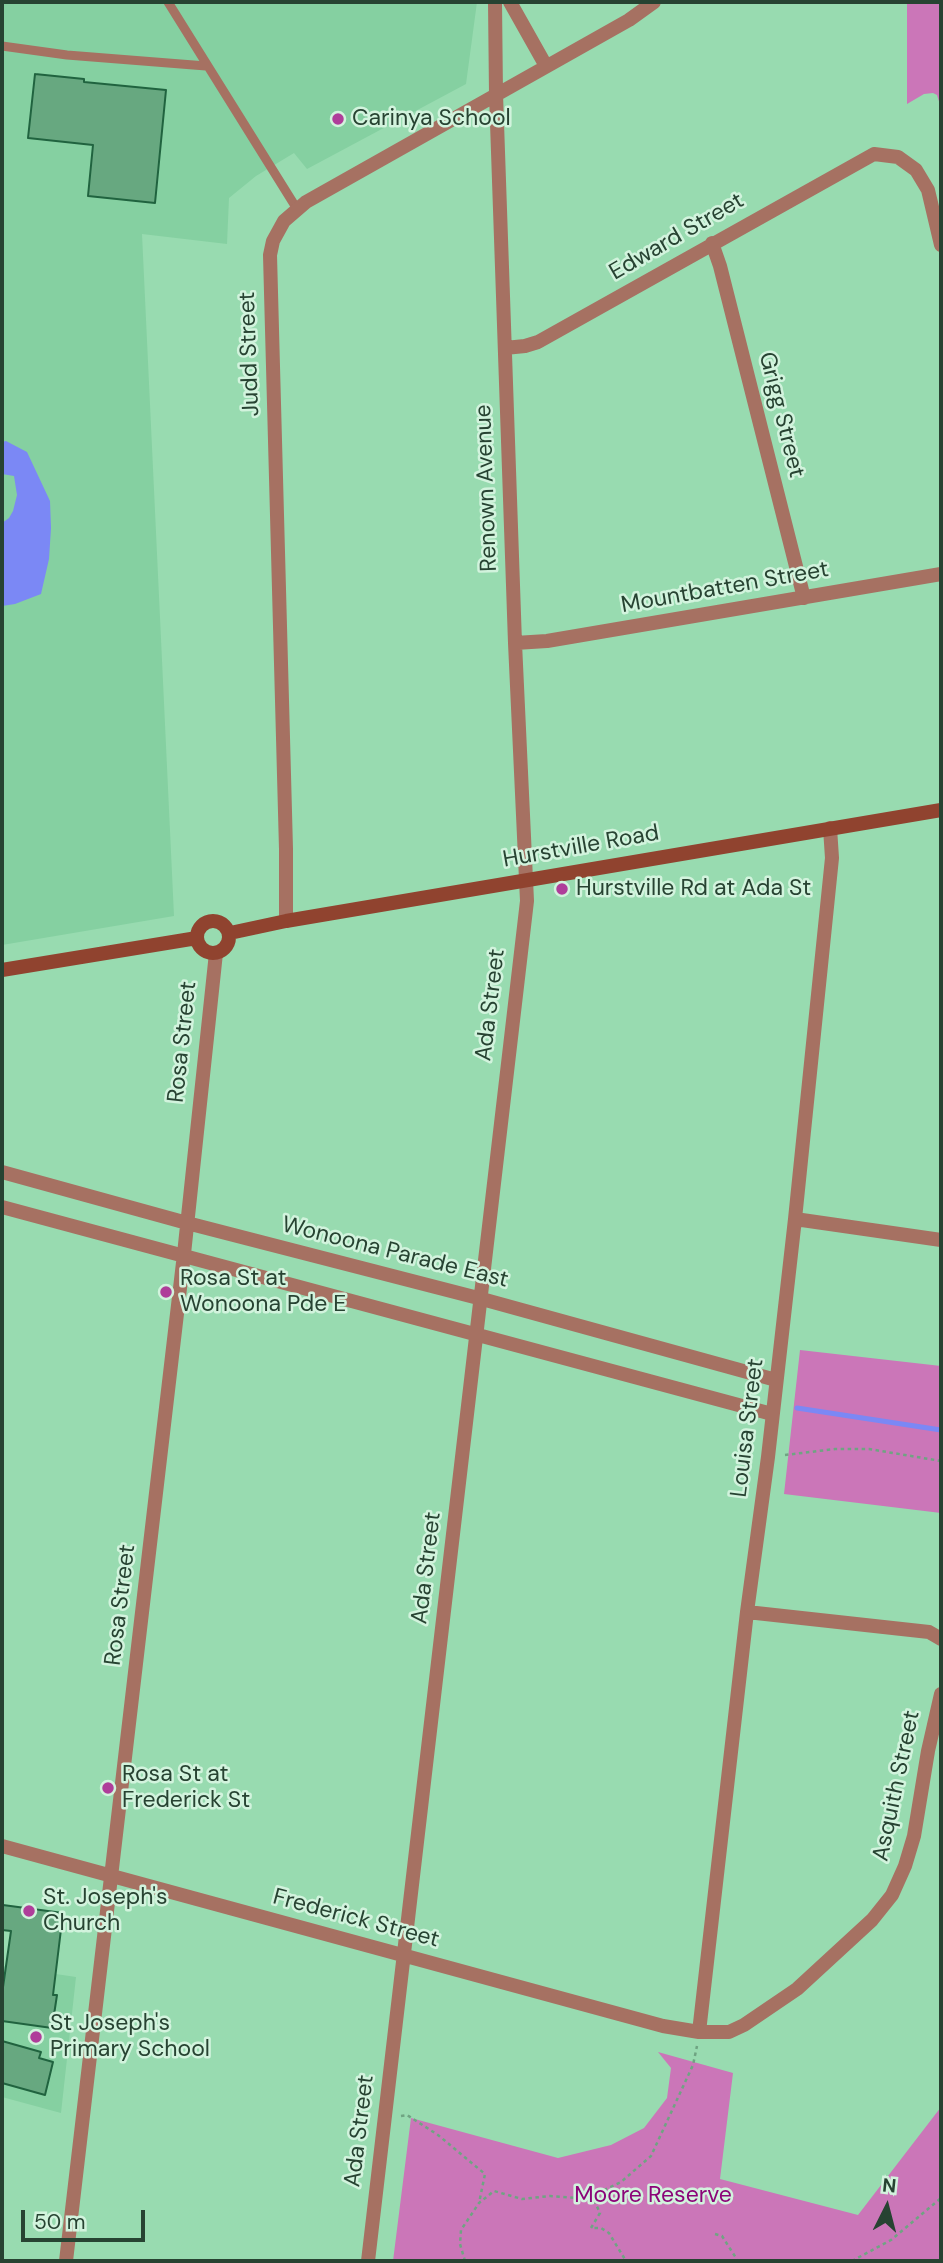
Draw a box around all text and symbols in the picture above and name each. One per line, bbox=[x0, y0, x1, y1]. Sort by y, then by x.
place label: Carinya School bbox=[352, 105, 511, 133]
marker: Carinya School bbox=[330, 111, 346, 127]
street label: Edward Street bbox=[605, 187, 749, 287]
street label: Judd Street bbox=[234, 291, 266, 417]
street label: Grigg Street bbox=[752, 349, 810, 481]
street label: Renown Avenue bbox=[470, 404, 504, 572]
street label: Mountbatten Street bbox=[619, 556, 831, 620]
street label: Hurstville Road bbox=[501, 820, 661, 874]
place label: Hurstville Rd at Ada St bbox=[576, 875, 811, 903]
marker: Hurstville Rd at Ada St bbox=[554, 881, 570, 897]
street label: Ada Street bbox=[470, 947, 512, 1063]
street label: Rosa Street bbox=[163, 980, 203, 1104]
street label: Wonoona Parade East bbox=[279, 1211, 511, 1295]
place label: Rosa St at Wonoona Pde E bbox=[180, 1265, 346, 1319]
marker: Rosa St at Wonoona Pde E bbox=[158, 1284, 174, 1300]
street label: Louisa Street bbox=[726, 1357, 770, 1499]
street label: Ada Street bbox=[406, 1510, 448, 1626]
street label: Rosa Street bbox=[100, 1543, 142, 1667]
street label: Asquith Street bbox=[868, 1708, 926, 1864]
place label: Rosa St at Frederick St bbox=[122, 1761, 250, 1815]
marker: Rosa St at Frederick St bbox=[100, 1780, 116, 1796]
place label: St. Joseph's Church bbox=[43, 1884, 167, 1938]
street label: Frederick Street bbox=[270, 1884, 442, 1954]
marker: St. Joseph's Church bbox=[21, 1903, 37, 1919]
place label: St Joseph's Primary School bbox=[50, 2010, 210, 2064]
marker: St Joseph's Primary School bbox=[28, 2029, 44, 2045]
street label: Ada Street bbox=[339, 2073, 381, 2189]
north arrow bbox=[852, 2172, 922, 2242]
text: N bbox=[881, 2172, 897, 2199]
park label: Moore Reserve bbox=[574, 2182, 732, 2210]
scale bar bbox=[24, 2196, 149, 2240]
text: 50 m bbox=[34, 2208, 85, 2236]

